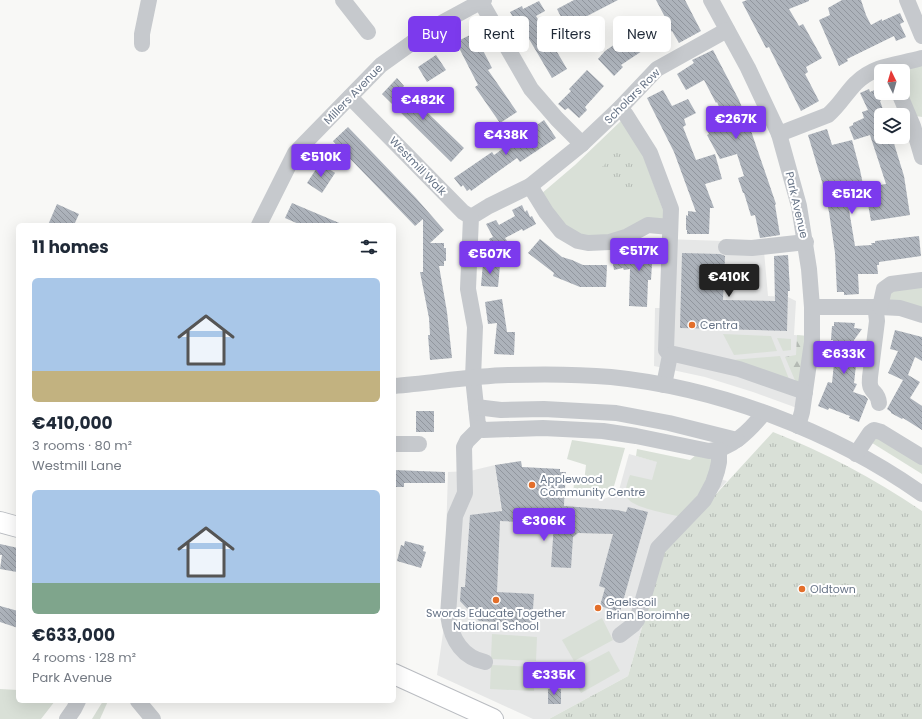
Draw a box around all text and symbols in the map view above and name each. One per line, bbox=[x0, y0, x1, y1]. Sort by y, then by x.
chip: Buy bbox=[408, 16, 461, 52]
chip: Rent bbox=[469, 16, 529, 52]
chip: Filters bbox=[537, 16, 605, 52]
chip: New bbox=[613, 16, 671, 52]
street label: Millers Avenue bbox=[320, 60, 386, 128]
north arrow bbox=[874, 64, 910, 100]
map controls bbox=[874, 64, 910, 144]
street label: Scholars Row bbox=[601, 65, 663, 127]
pin: €482K bbox=[395, 87, 451, 121]
text: €482K bbox=[401, 90, 445, 109]
pin: €267K bbox=[708, 106, 764, 140]
button: layers bbox=[874, 108, 910, 144]
text: €267K bbox=[715, 109, 757, 128]
pin: €438K bbox=[478, 122, 534, 156]
text: €438K bbox=[484, 125, 528, 144]
street label: Westmill Walk bbox=[386, 133, 450, 199]
pin: €510K bbox=[293, 144, 349, 178]
text: €510K bbox=[300, 147, 342, 166]
street label: Park Avenue bbox=[782, 170, 812, 240]
pin: €512K bbox=[824, 181, 880, 215]
text: €512K bbox=[832, 184, 872, 203]
text: 11 homes bbox=[32, 235, 109, 259]
icon: filters bbox=[358, 236, 380, 258]
pin: €517K bbox=[611, 238, 667, 272]
pin: €507K bbox=[462, 241, 518, 275]
text: €517K bbox=[619, 241, 659, 260]
text: €507K bbox=[468, 244, 512, 263]
pin: €410K bbox=[701, 264, 757, 298]
text: €410K bbox=[708, 267, 750, 286]
icon: home bbox=[170, 304, 242, 376]
place label: Centra bbox=[700, 317, 738, 333]
marker: Centra bbox=[687, 320, 697, 330]
pin: €633K bbox=[816, 341, 872, 375]
text: €633K bbox=[822, 344, 866, 363]
text: €410,000 bbox=[32, 411, 113, 435]
text: 3 rooms · 80 m² bbox=[32, 436, 132, 455]
text: Westmill Lane bbox=[32, 456, 122, 475]
place label: Applewood Community Centre bbox=[540, 471, 646, 500]
marker: Applewood Community Centre bbox=[527, 480, 537, 490]
pin: €306K bbox=[516, 508, 572, 542]
text: €306K bbox=[522, 511, 566, 530]
icon: home bbox=[170, 516, 242, 588]
place label: Oldtown bbox=[810, 581, 856, 597]
marker: Oldtown bbox=[797, 584, 807, 594]
place label: Gaelscoil Brian Boroimhe bbox=[606, 594, 690, 623]
marker: Swords Educate Together National School bbox=[491, 595, 501, 605]
marker: Gaelscoil Brian Boroimhe bbox=[593, 603, 603, 613]
place label: Swords Educate Together National School bbox=[426, 605, 566, 634]
text: €633,000 bbox=[32, 623, 115, 647]
text: 4 rooms · 128 m² bbox=[32, 648, 136, 667]
pin: €335K bbox=[526, 662, 582, 696]
text: €335K bbox=[532, 665, 576, 684]
text: Park Avenue bbox=[32, 668, 112, 687]

